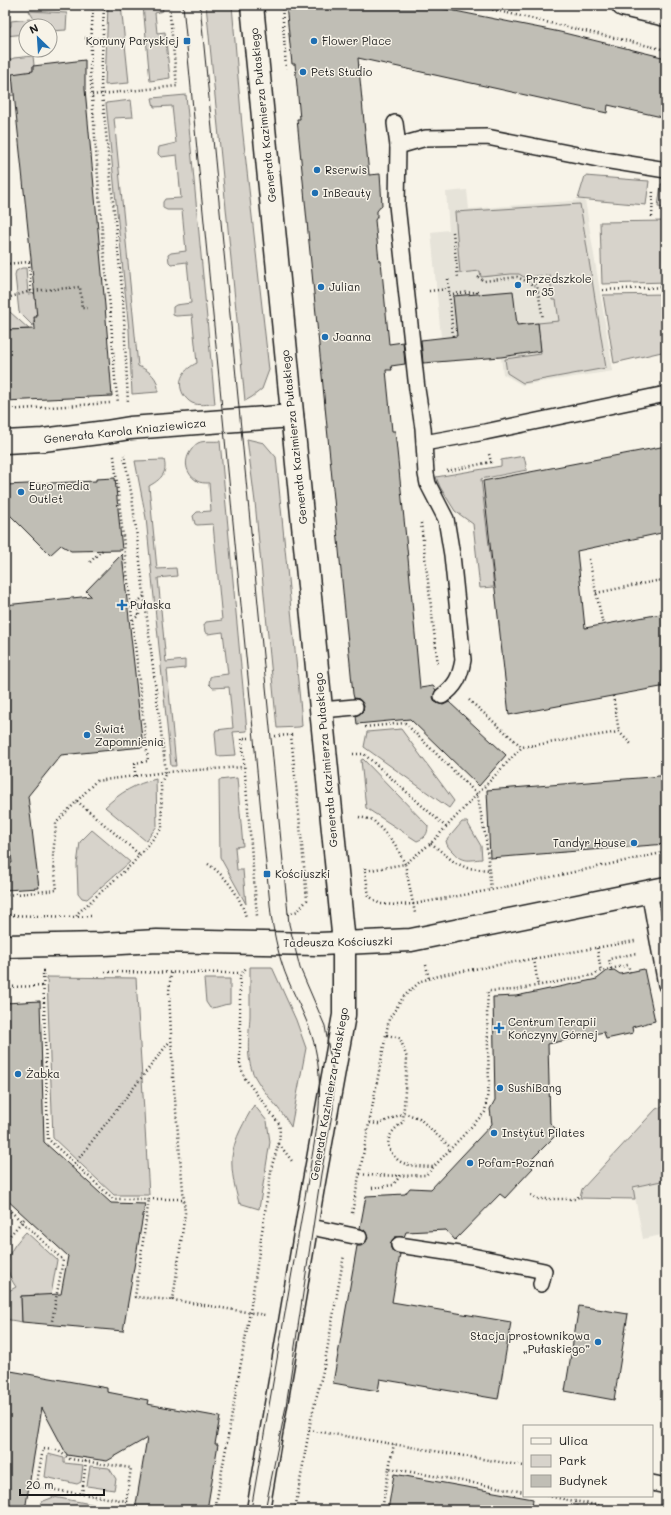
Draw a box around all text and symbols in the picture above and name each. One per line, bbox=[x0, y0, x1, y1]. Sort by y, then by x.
north arrow bbox=[18, 18, 58, 58]
text: N bbox=[27, 20, 41, 37]
street label: Generała Kazimierza Pułaskiego bbox=[246, 27, 279, 203]
place label: Komuny Paryskiej bbox=[86, 33, 179, 48]
place label: Flower Place bbox=[322, 33, 392, 48]
marker: Komuny Paryskiej bbox=[182, 36, 192, 46]
marker: Flower Place bbox=[309, 36, 319, 46]
place label: Pets Studio bbox=[311, 64, 373, 79]
marker: Pets Studio bbox=[298, 67, 308, 77]
place label: Rserwis bbox=[325, 162, 367, 177]
marker: Rserwis bbox=[312, 165, 322, 175]
place label: InBeauty bbox=[323, 185, 371, 200]
marker: InBeauty bbox=[310, 188, 320, 198]
place label: Przedszkole nr 35 bbox=[526, 271, 592, 299]
place label: Julian bbox=[329, 279, 360, 294]
marker: Przedszkole nr 35 bbox=[513, 280, 523, 290]
marker: Julian bbox=[316, 282, 326, 292]
place label: Joanna bbox=[333, 329, 372, 344]
marker: Joanna bbox=[320, 332, 330, 342]
street label: Generała Kazimierza Pułaskiego bbox=[277, 349, 310, 525]
street label: Generała Karola Kniaziewicza bbox=[43, 414, 207, 447]
place label: Euro media Outlet bbox=[29, 478, 90, 506]
marker: Euro media Outlet bbox=[16, 487, 26, 497]
place label: Pułaska bbox=[130, 597, 171, 612]
marker: Pułaska bbox=[117, 600, 127, 610]
street label: Generała Kazimierza Pułaskiego bbox=[310, 672, 341, 848]
place label: Świat Zapomnienia bbox=[95, 721, 164, 749]
marker: Świat Zapomnienia bbox=[82, 730, 92, 740]
place label: Tandyr House bbox=[553, 835, 626, 850]
marker: Tandyr House bbox=[629, 838, 639, 848]
place label: Kościuszki bbox=[275, 866, 330, 881]
marker: Kościuszki bbox=[262, 869, 272, 879]
street label: Tadeusza Kościuszki bbox=[283, 933, 393, 950]
street label: Generała Kazimierza Pułaskiego bbox=[306, 1006, 351, 1182]
place label: Centrum Terapii Kończyny Górnej bbox=[508, 1014, 598, 1042]
marker: Centrum Terapii Kończyny Górnej bbox=[493, 1022, 505, 1034]
place label: Żabka bbox=[26, 1066, 60, 1081]
marker: Żabka bbox=[13, 1069, 23, 1079]
place label: SushiBang bbox=[508, 1080, 561, 1095]
marker: SushiBang bbox=[495, 1083, 505, 1093]
place label: Instytut Pilates bbox=[502, 1125, 585, 1140]
marker: Instytut Pilates bbox=[489, 1128, 499, 1138]
place label: Pofam-Poznań bbox=[478, 1155, 554, 1170]
marker: Pofam-Poznań bbox=[465, 1158, 475, 1168]
place label: Stacja prostownikowa „Pułaskiego” bbox=[470, 1328, 590, 1356]
marker: Stacja prostownikowa „Pułaskiego” bbox=[593, 1337, 603, 1347]
legend bbox=[523, 1425, 653, 1497]
text: Ulica bbox=[559, 1432, 588, 1448]
text: Park bbox=[559, 1452, 586, 1468]
scale bar bbox=[20, 1471, 104, 1497]
text: Budynek bbox=[559, 1472, 607, 1488]
text: 20 m bbox=[26, 1476, 54, 1492]

